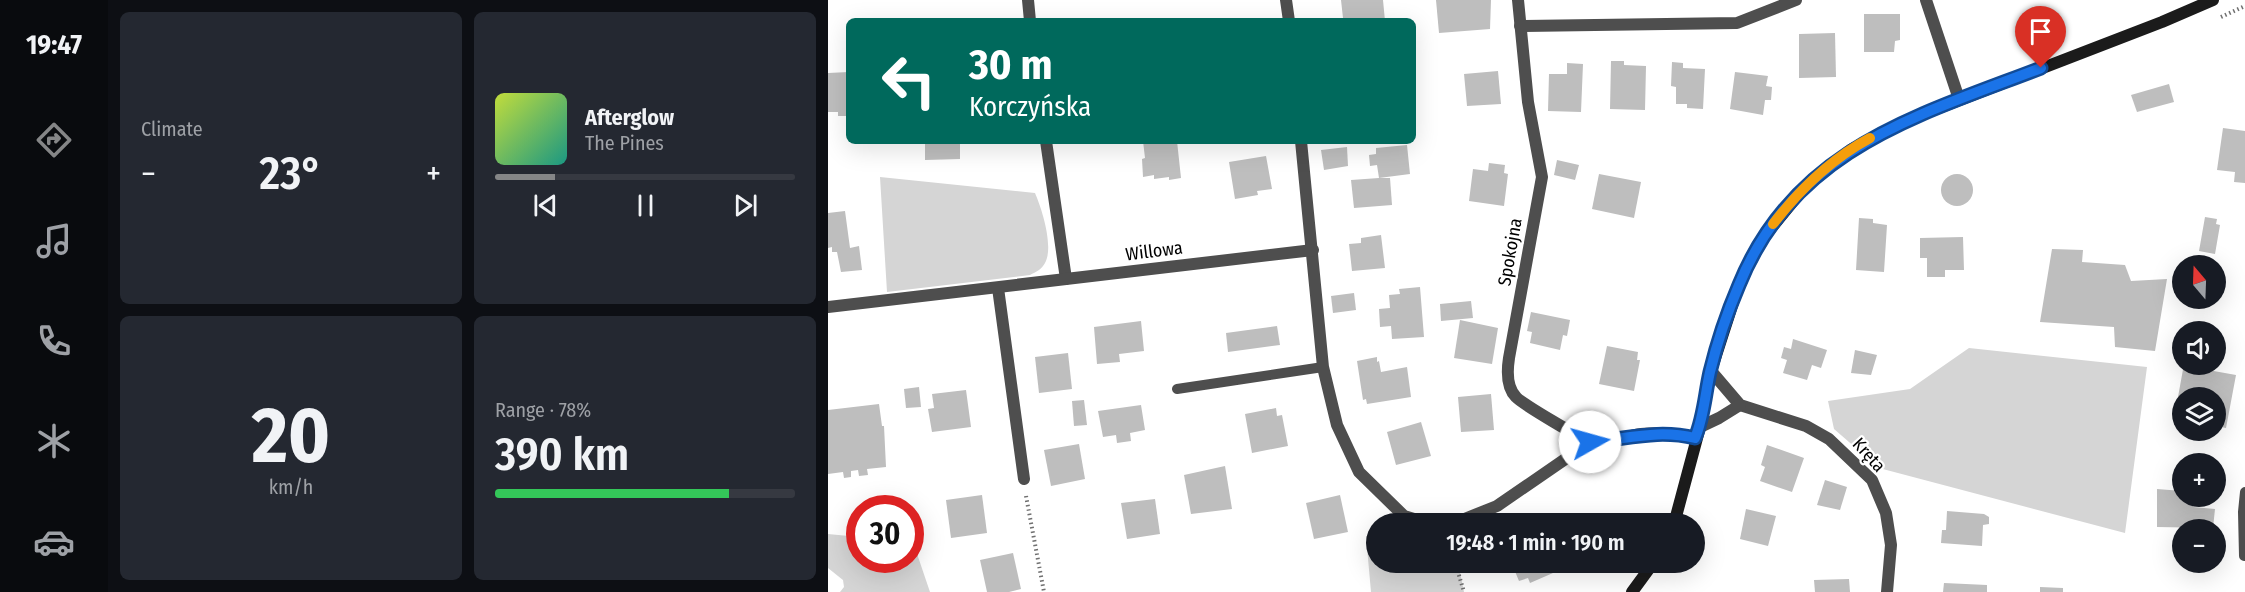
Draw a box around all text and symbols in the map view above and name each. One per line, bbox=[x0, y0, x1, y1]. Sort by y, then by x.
pin bbox=[2015, 6, 2066, 68]
icon: arrive bbox=[2024, 15, 2057, 48]
text: 19:47 bbox=[26, 29, 82, 61]
text: 30 m bbox=[969, 40, 1053, 90]
icon: left bbox=[870, 42, 948, 120]
text: Korczyńska bbox=[969, 91, 1091, 123]
text: Afterglow bbox=[585, 104, 674, 131]
text: Climate bbox=[141, 117, 203, 141]
icon: directions bbox=[33, 119, 75, 161]
text: The Pines bbox=[585, 131, 664, 155]
text: 23° bbox=[260, 147, 322, 201]
text: − bbox=[141, 154, 156, 194]
text: + bbox=[426, 154, 441, 194]
icon: previous bbox=[529, 189, 562, 222]
icon: pause bbox=[629, 189, 662, 222]
icon: next bbox=[729, 189, 762, 222]
street label: Spokojna bbox=[1493, 216, 1527, 288]
icon: music bbox=[33, 220, 75, 262]
street label: Willowa bbox=[1124, 237, 1184, 265]
north arrow bbox=[2172, 255, 2226, 309]
map controls bbox=[2172, 255, 2226, 573]
icon: phone bbox=[33, 320, 75, 362]
button: sound bbox=[2172, 321, 2226, 375]
button: layers bbox=[2172, 387, 2226, 441]
text: 20 bbox=[252, 389, 330, 483]
text: Range · 78% bbox=[495, 398, 591, 422]
position arrow bbox=[1558, 410, 1622, 474]
icon: climate bbox=[33, 420, 75, 462]
text: 390 km bbox=[495, 428, 629, 482]
street label: Kręta bbox=[1848, 433, 1890, 477]
button: + bbox=[2172, 453, 2226, 507]
text: km/h bbox=[269, 475, 313, 499]
speed limit sign: 30 bbox=[846, 495, 924, 573]
button: − bbox=[2172, 519, 2226, 573]
icon: car bbox=[33, 521, 75, 563]
text: 19:48 · 1 min · 190 m bbox=[1446, 529, 1625, 556]

